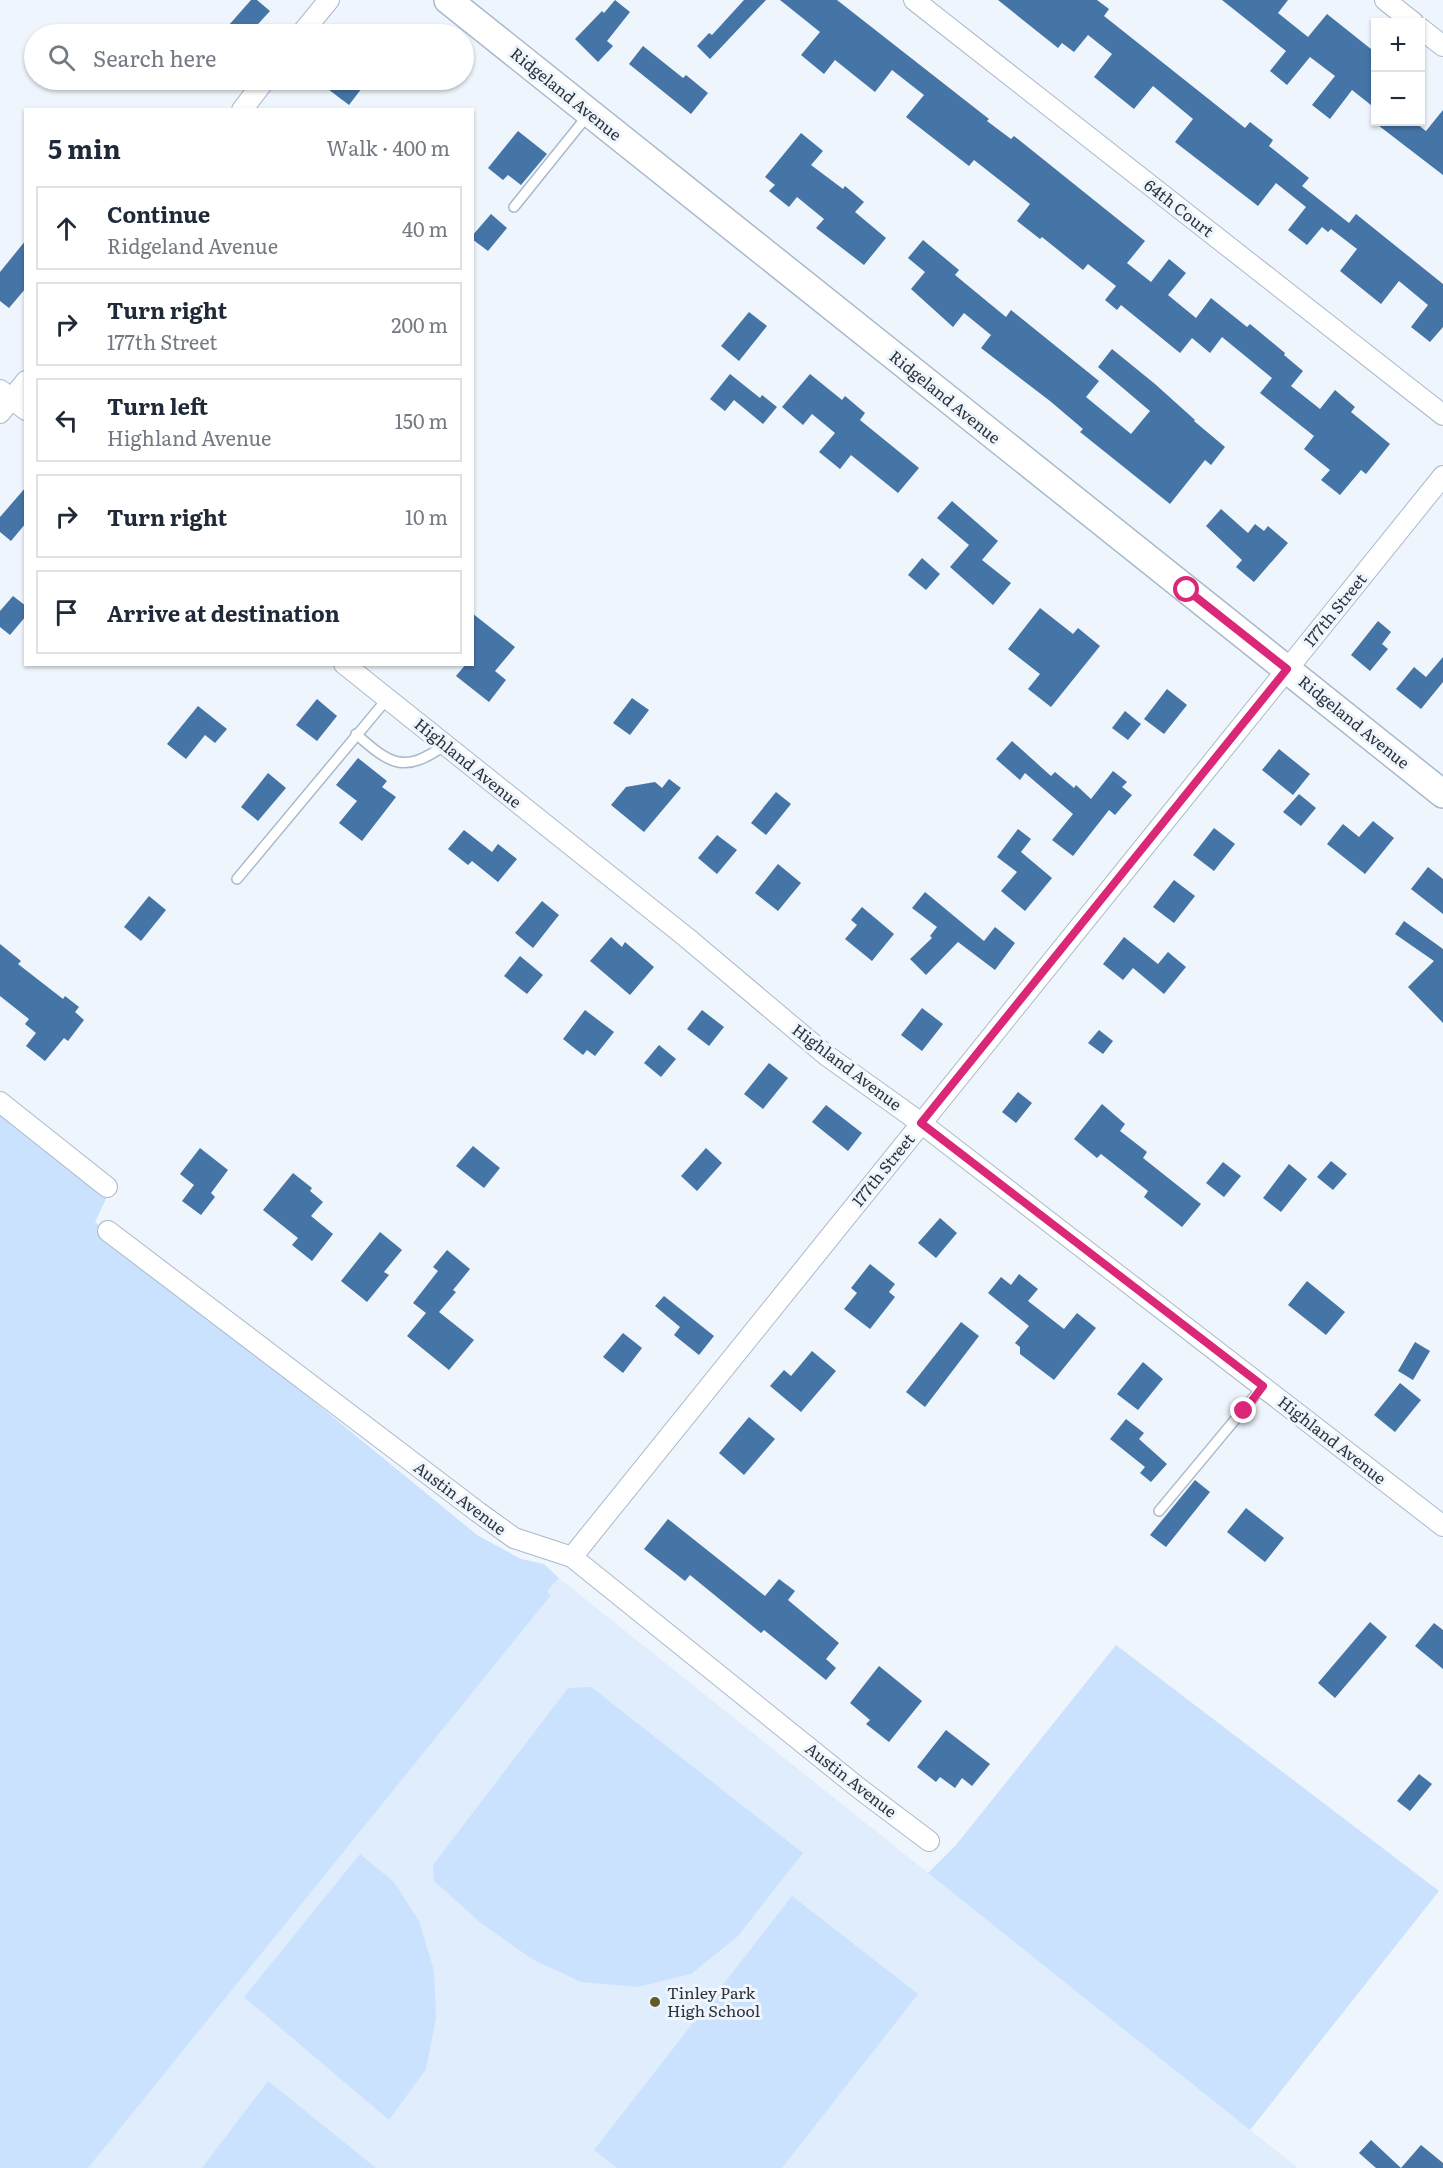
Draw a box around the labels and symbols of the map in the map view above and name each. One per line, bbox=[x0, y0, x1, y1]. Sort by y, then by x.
street label: Ridgeland Avenue bbox=[506, 41, 627, 146]
street label: 64th Court bbox=[1140, 172, 1220, 242]
street label: Ridgeland Avenue bbox=[885, 344, 1006, 449]
street label: 177th Street bbox=[1297, 567, 1372, 651]
route start bbox=[1173, 576, 1199, 602]
street label: Ridgeland Avenue bbox=[1294, 669, 1415, 774]
street label: Highland Avenue bbox=[410, 711, 527, 813]
street label: Highland Avenue bbox=[788, 1017, 907, 1115]
street label: 177th Street bbox=[845, 1127, 920, 1211]
street label: Highland Avenue bbox=[1273, 1389, 1392, 1489]
route end bbox=[1230, 1397, 1256, 1423]
street label: Austin Avenue bbox=[409, 1454, 512, 1540]
street label: Austin Avenue bbox=[801, 1736, 902, 1823]
place label: Tinley Park High School bbox=[667, 1980, 760, 2022]
marker: Tinley Park High School bbox=[648, 1995, 662, 2009]

